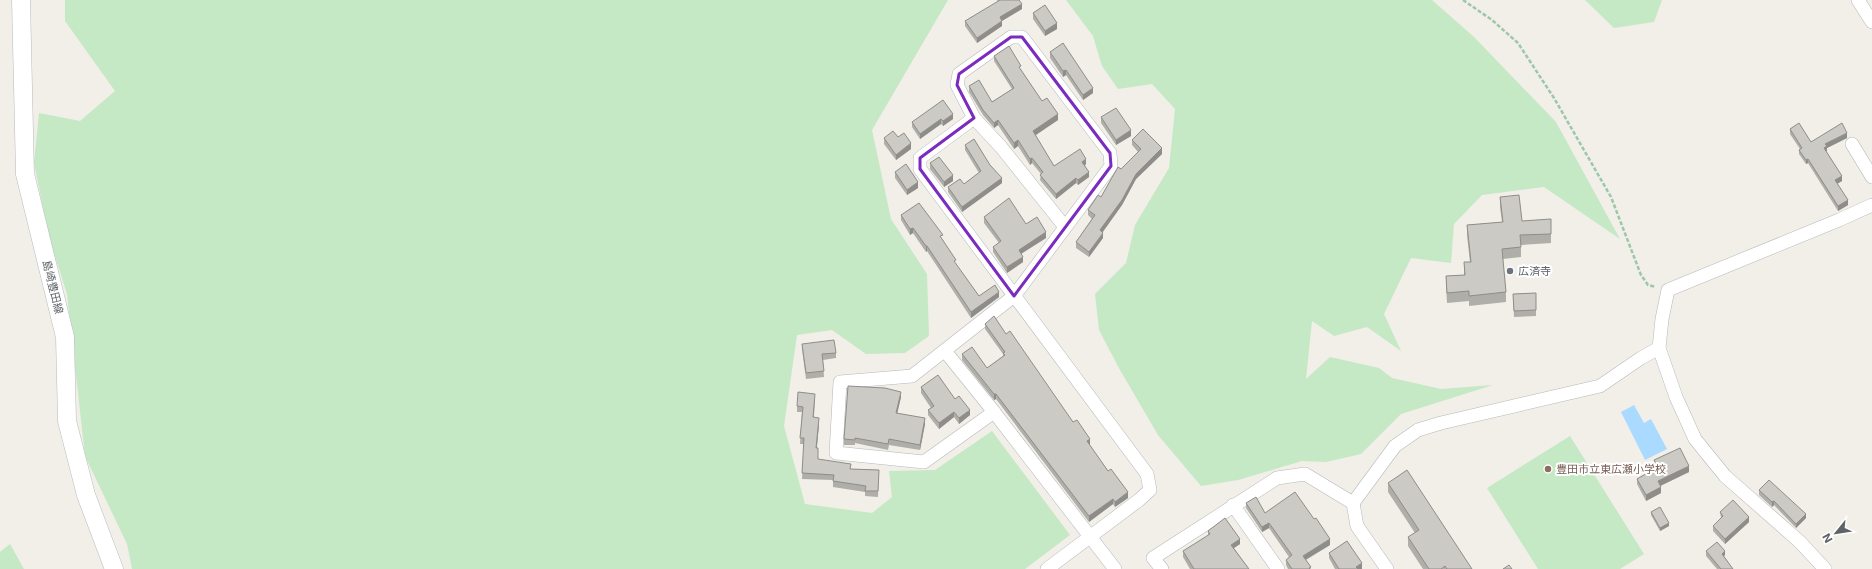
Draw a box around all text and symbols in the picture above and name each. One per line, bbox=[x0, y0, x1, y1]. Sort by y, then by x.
street label: 島崎豊田線 bbox=[40, 259, 66, 315]
place label: 広済寺 bbox=[1518, 264, 1551, 278]
marker: 広済寺 bbox=[1505, 266, 1515, 276]
place label: 豊田市立東広瀬小学校 bbox=[1556, 462, 1666, 476]
marker: 豊田市立東広瀬小学校 bbox=[1543, 464, 1553, 474]
north arrow bbox=[1816, 513, 1856, 553]
text: N bbox=[1819, 531, 1835, 545]

